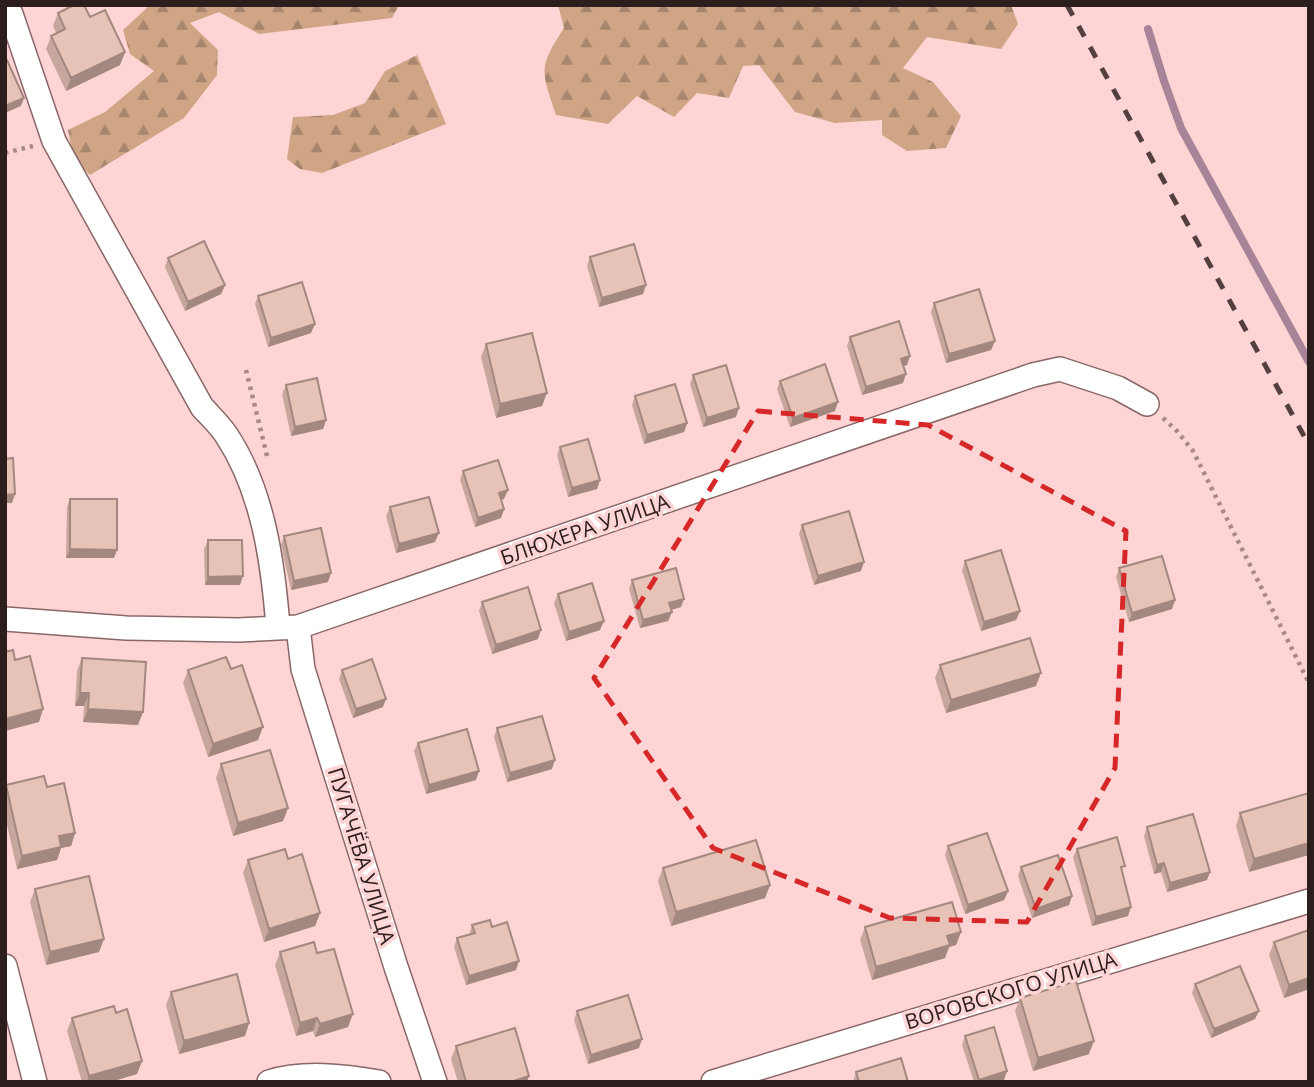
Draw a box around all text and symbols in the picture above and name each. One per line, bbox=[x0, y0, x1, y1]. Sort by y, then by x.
street label: БЛЮХЕРА УЛИЦА bbox=[496, 487, 674, 571]
street label: ПУГАЧЁВА УЛИЦА bbox=[322, 764, 402, 948]
street label: ВОРОВСКОГО УЛИЦА bbox=[901, 944, 1121, 1036]

